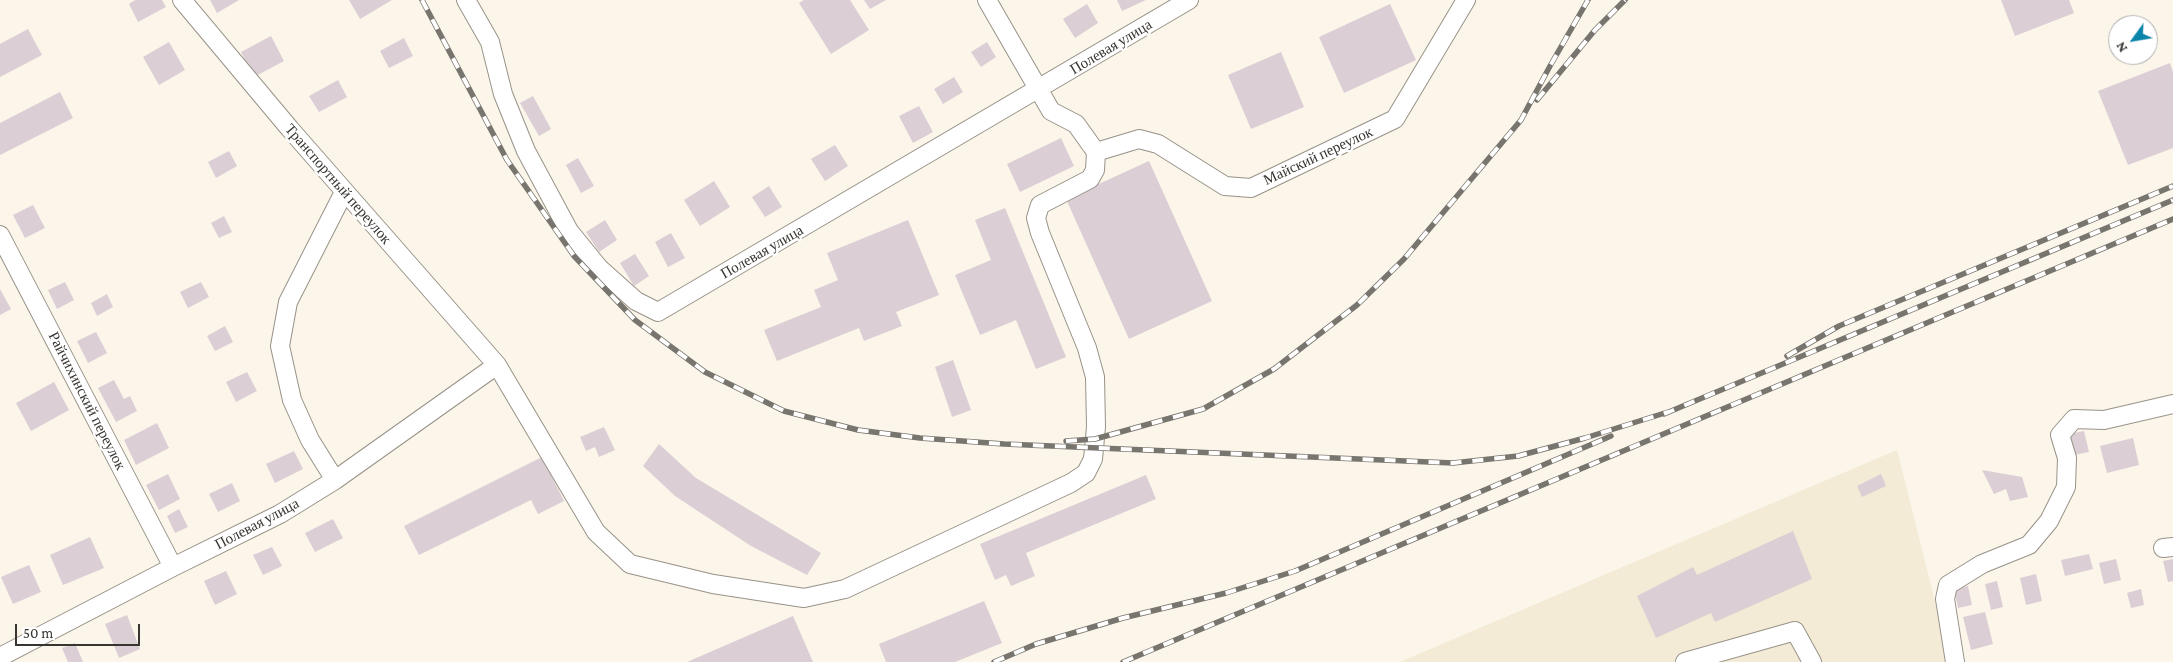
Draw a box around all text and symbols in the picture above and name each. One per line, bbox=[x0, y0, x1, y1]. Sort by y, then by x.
street label: Полевая улица bbox=[1067, 15, 1155, 79]
north arrow bbox=[2108, 15, 2158, 65]
text: N bbox=[2112, 39, 2130, 56]
street label: Транспортный переулок bbox=[281, 120, 395, 248]
street label: Майский переулок bbox=[1261, 123, 1375, 189]
street label: Полевая улица bbox=[717, 221, 807, 283]
street label: Райчихинский переулок bbox=[44, 329, 130, 473]
street label: Полевая улица bbox=[212, 494, 302, 554]
scale bar bbox=[18, 614, 142, 646]
text: 50 m bbox=[23, 625, 53, 641]

